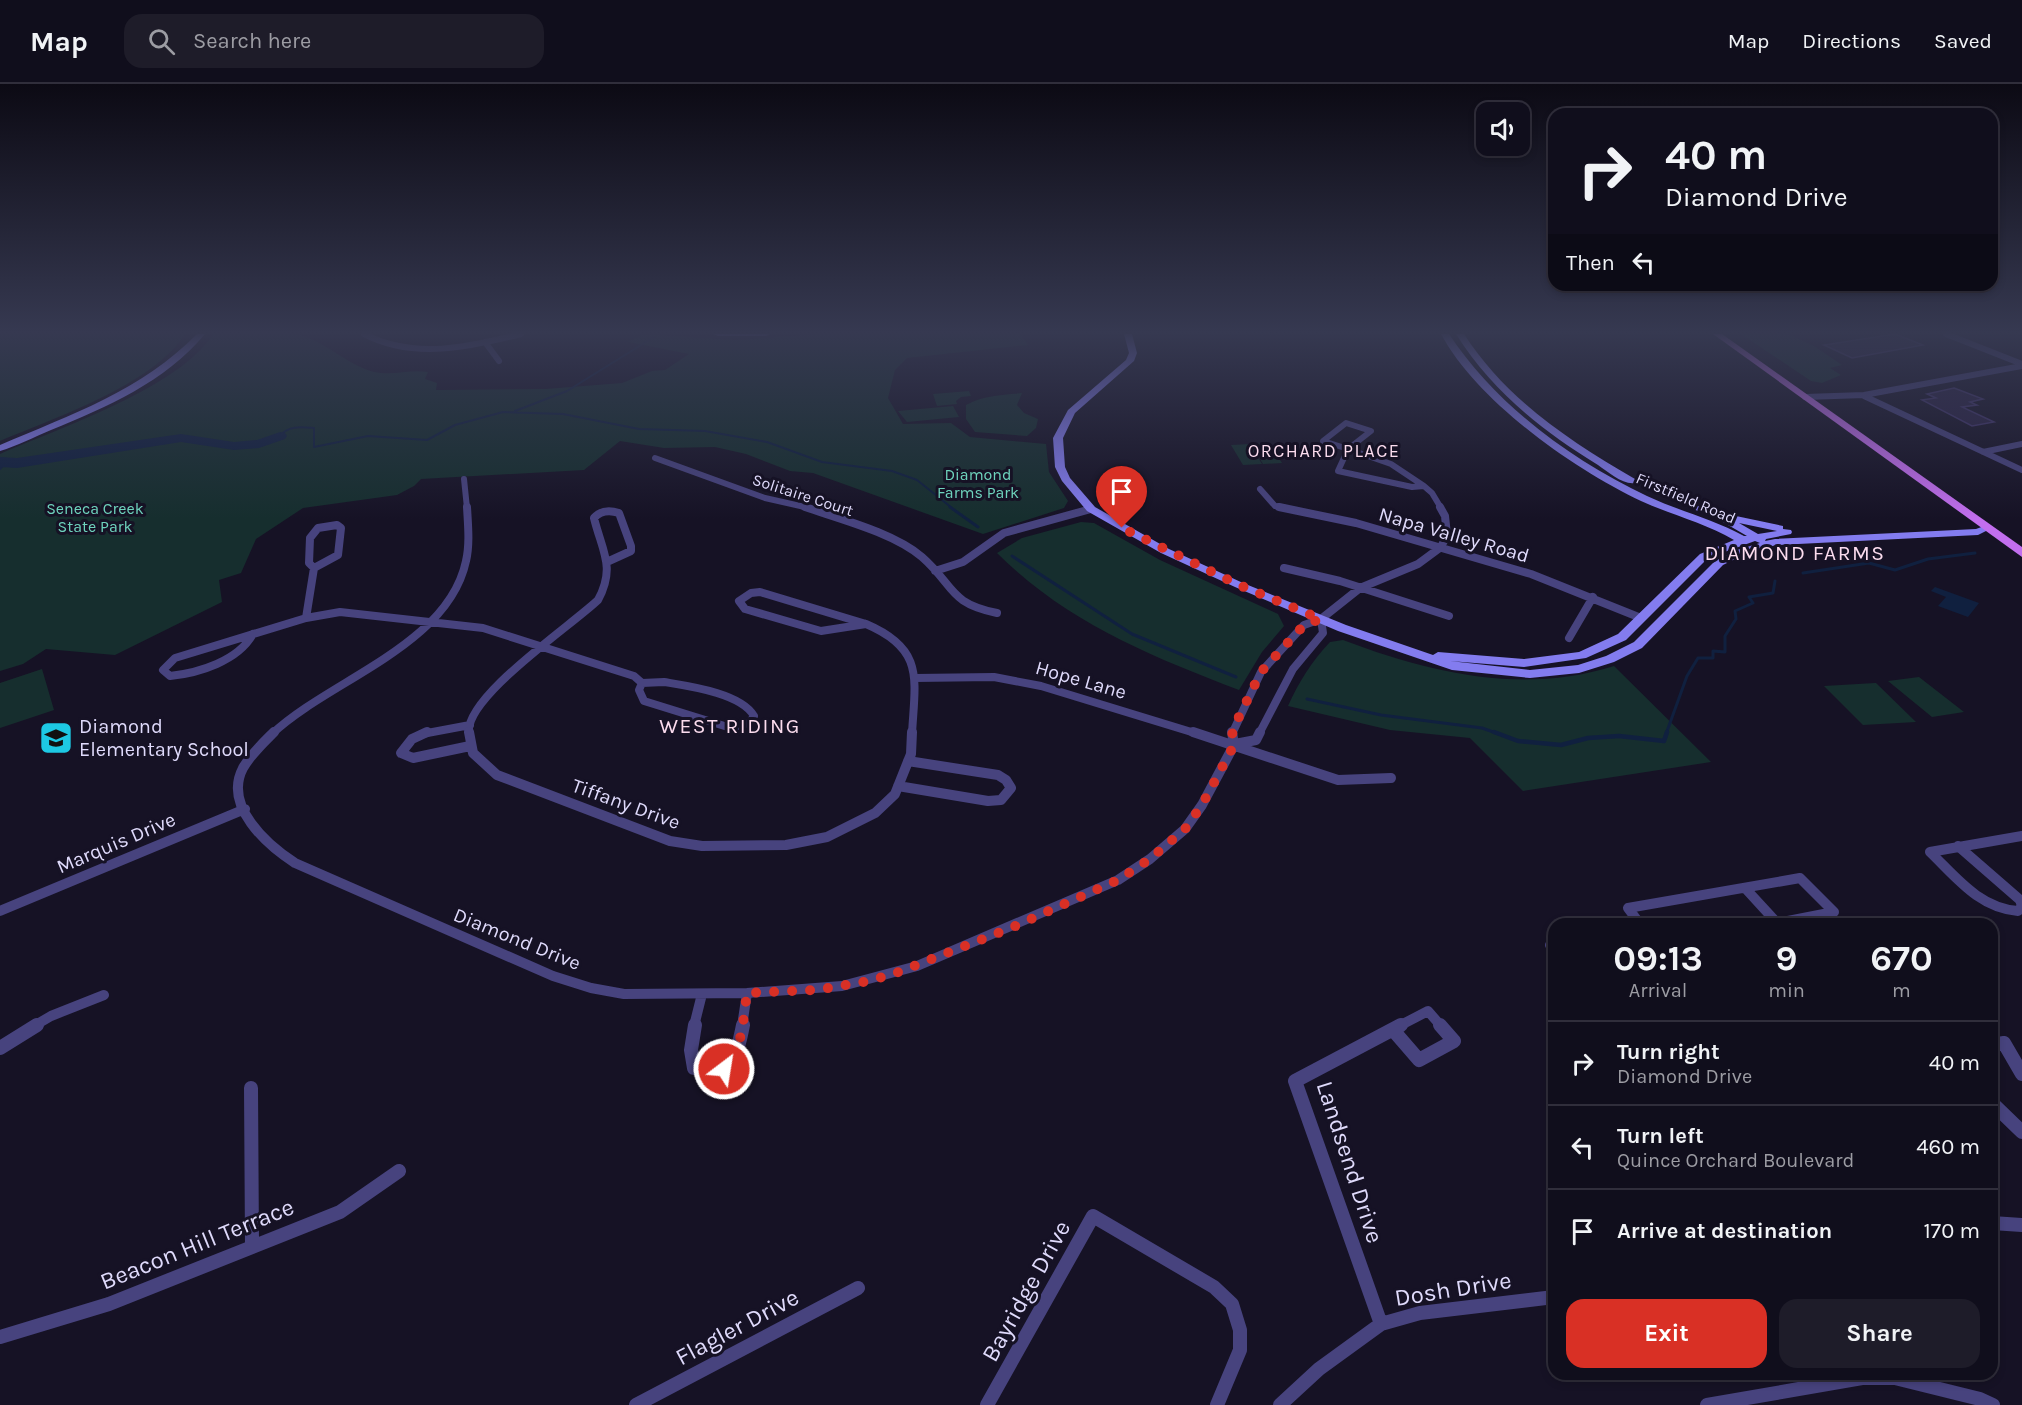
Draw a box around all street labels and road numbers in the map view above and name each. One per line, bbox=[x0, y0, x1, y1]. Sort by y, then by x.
street label: Firstfield Road bbox=[1633, 468, 1739, 528]
street label: Solitaire Court bbox=[750, 470, 856, 520]
street label: Napa Valley Road bbox=[1376, 503, 1532, 567]
street label: Hope Lane bbox=[1033, 656, 1129, 704]
street label: Tiffany Drive bbox=[569, 774, 683, 834]
street label: Marquis Drive bbox=[53, 808, 179, 878]
street label: Diamond Drive bbox=[450, 903, 584, 975]
street label: Landsend Drive bbox=[1311, 1078, 1389, 1246]
street label: Beacon Hill Terrace bbox=[96, 1192, 298, 1296]
street label: Bayridge Drive bbox=[976, 1216, 1076, 1366]
street label: Dosh Drive bbox=[1393, 1266, 1513, 1312]
street label: Flagler Drive bbox=[671, 1283, 803, 1371]

